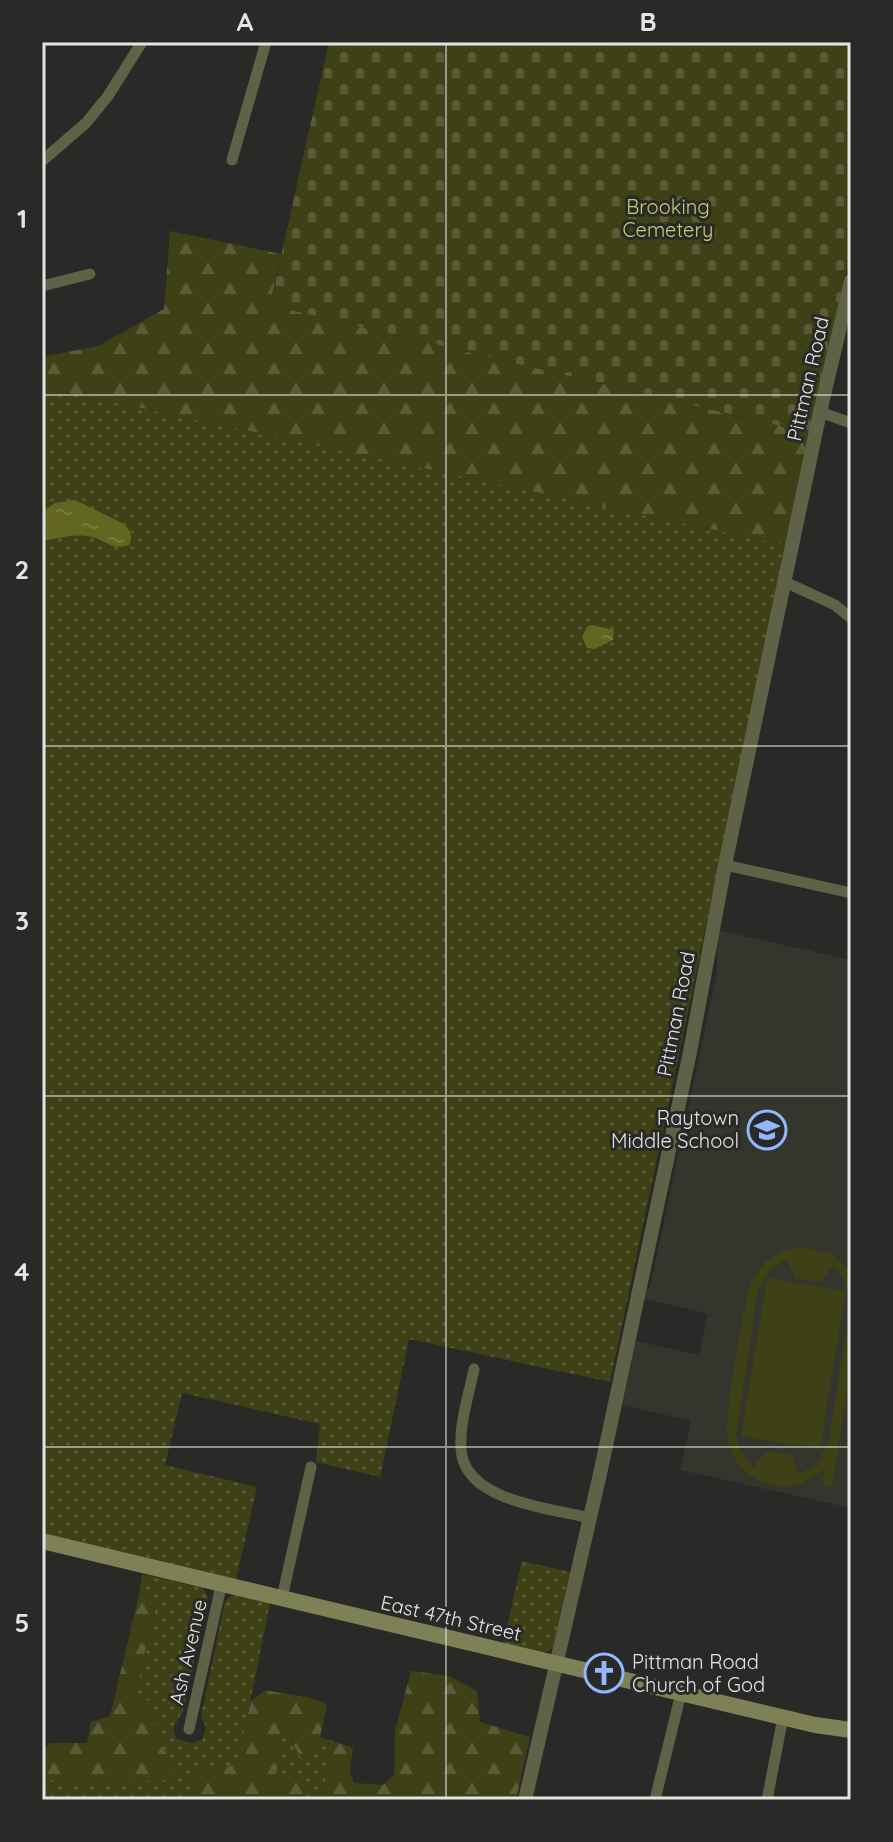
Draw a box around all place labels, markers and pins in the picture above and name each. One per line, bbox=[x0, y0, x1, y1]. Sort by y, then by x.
place label: Raytown Middle School bbox=[611, 1105, 739, 1153]
school or university icon: Raytown Middle School bbox=[746, 1109, 788, 1151]
place label: Pittman Road Church of God bbox=[632, 1649, 765, 1697]
church icon: Pittman Road Church of God bbox=[583, 1652, 625, 1694]

